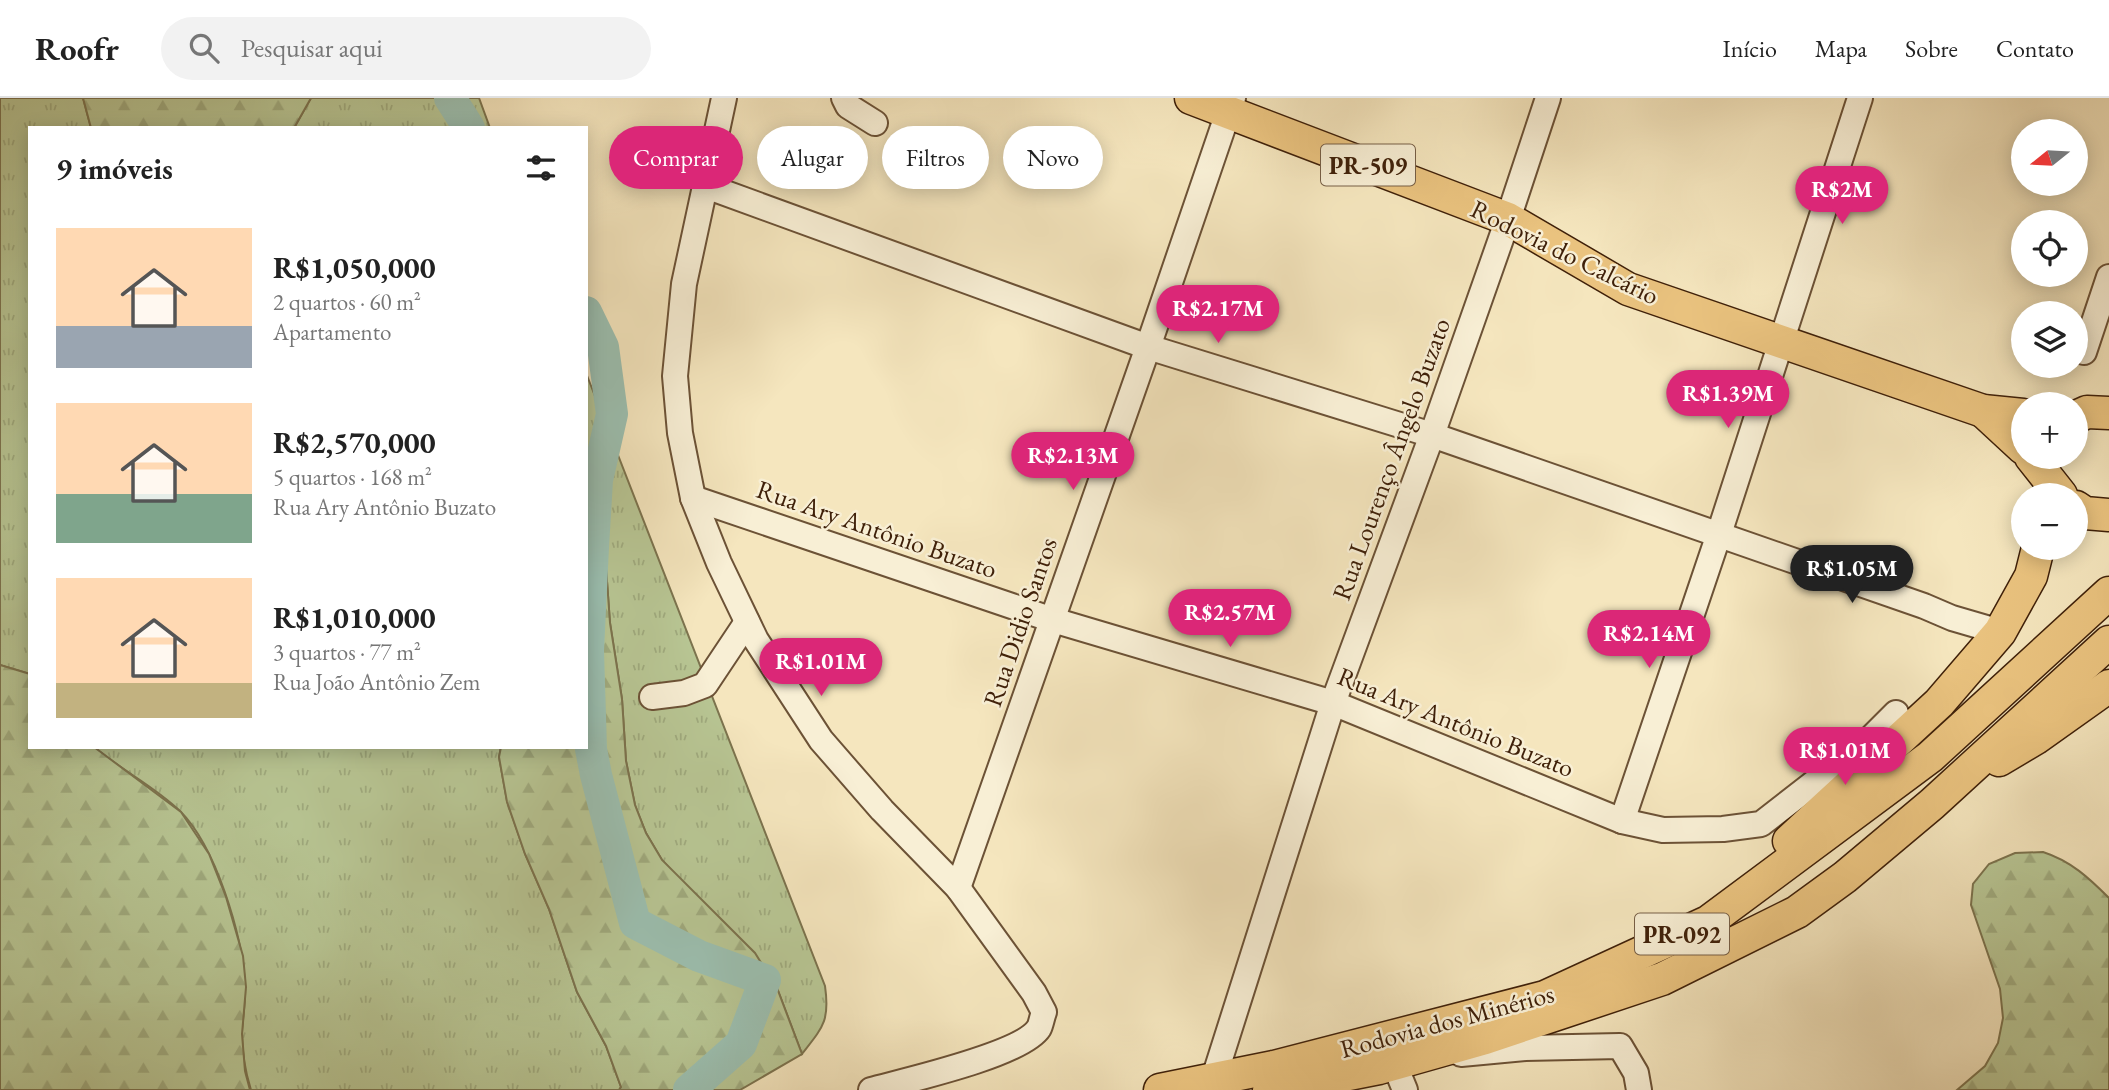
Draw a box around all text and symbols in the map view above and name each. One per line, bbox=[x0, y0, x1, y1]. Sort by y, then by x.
search box bbox=[161, 17, 651, 80]
text: Roofr bbox=[35, 27, 119, 70]
icon: search bbox=[185, 29, 223, 67]
text: Pesquisar aqui bbox=[241, 31, 383, 65]
text: Início bbox=[1723, 33, 1777, 64]
text: Mapa bbox=[1815, 33, 1867, 64]
text: Sobre bbox=[1905, 33, 1958, 64]
text: Contato bbox=[1996, 33, 2074, 64]
north arrow bbox=[2011, 119, 2088, 196]
map controls bbox=[2011, 119, 2088, 560]
chip: Comprar bbox=[609, 126, 743, 189]
chip: Alugar bbox=[757, 126, 868, 189]
chip: Filtros bbox=[882, 126, 989, 189]
chip: Novo bbox=[1003, 126, 1103, 189]
road number: PR-509 bbox=[1321, 144, 1415, 186]
text: 9 imóveis bbox=[56, 149, 173, 188]
icon: filters bbox=[522, 149, 560, 187]
pin: R$2M bbox=[1801, 166, 1883, 226]
text: R$2M bbox=[1811, 174, 1873, 204]
street label: Rodovia do Calcário bbox=[1465, 192, 1665, 312]
button: locate bbox=[2011, 210, 2088, 287]
text: R$1,050,000 bbox=[273, 248, 436, 287]
icon: home bbox=[112, 256, 196, 340]
pin: R$2.17M bbox=[1153, 286, 1283, 345]
text: 2 quartos · 60 m² bbox=[273, 287, 421, 317]
text: R$2.17M bbox=[1172, 293, 1264, 323]
button: layers bbox=[2011, 301, 2088, 378]
street label: Rua Lourenço Ângelo Buzato bbox=[1324, 313, 1458, 605]
text: Apartamento bbox=[273, 317, 391, 347]
pin: R$1.39M bbox=[1663, 370, 1793, 430]
text: R$1.39M bbox=[1682, 378, 1774, 408]
button: + bbox=[2011, 392, 2088, 469]
text: R$2,570,000 bbox=[273, 423, 436, 462]
icon: home bbox=[112, 431, 196, 515]
pin: R$2.13M bbox=[1008, 432, 1138, 492]
text: R$2.13M bbox=[1027, 440, 1119, 470]
text: 5 quartos · 168 m² bbox=[273, 462, 432, 492]
street label: Rua Ary Antônio Buzato bbox=[752, 472, 1002, 586]
button: − bbox=[2011, 483, 2088, 560]
text: Rua Ary Antônio Buzato bbox=[273, 492, 496, 522]
street label: Rua Didio Santos bbox=[975, 533, 1065, 711]
pin: R$1.05M bbox=[1787, 546, 1917, 605]
text: R$1.05M bbox=[1806, 553, 1898, 583]
pin: R$2.57M bbox=[1165, 589, 1295, 649]
text: R$2.57M bbox=[1184, 597, 1276, 627]
text: R$1,010,000 bbox=[273, 598, 436, 637]
icon: home bbox=[112, 606, 196, 690]
pin: R$2.14M bbox=[1584, 610, 1714, 670]
text: R$2.14M bbox=[1603, 618, 1695, 648]
text: 3 quartos · 77 m² bbox=[273, 637, 421, 667]
pin: R$1.01M bbox=[756, 638, 886, 698]
text: R$1.01M bbox=[775, 646, 867, 676]
street label: Rua Ary Antônio Buzato bbox=[1333, 659, 1579, 785]
text: Rua João Antônio Zem bbox=[273, 667, 480, 697]
pin: R$1.01M bbox=[1780, 728, 1910, 787]
text: R$1.01M bbox=[1799, 735, 1891, 765]
road number: PR-092 bbox=[1635, 914, 1729, 954]
street label: Rodovia dos Minérios bbox=[1336, 976, 1558, 1066]

